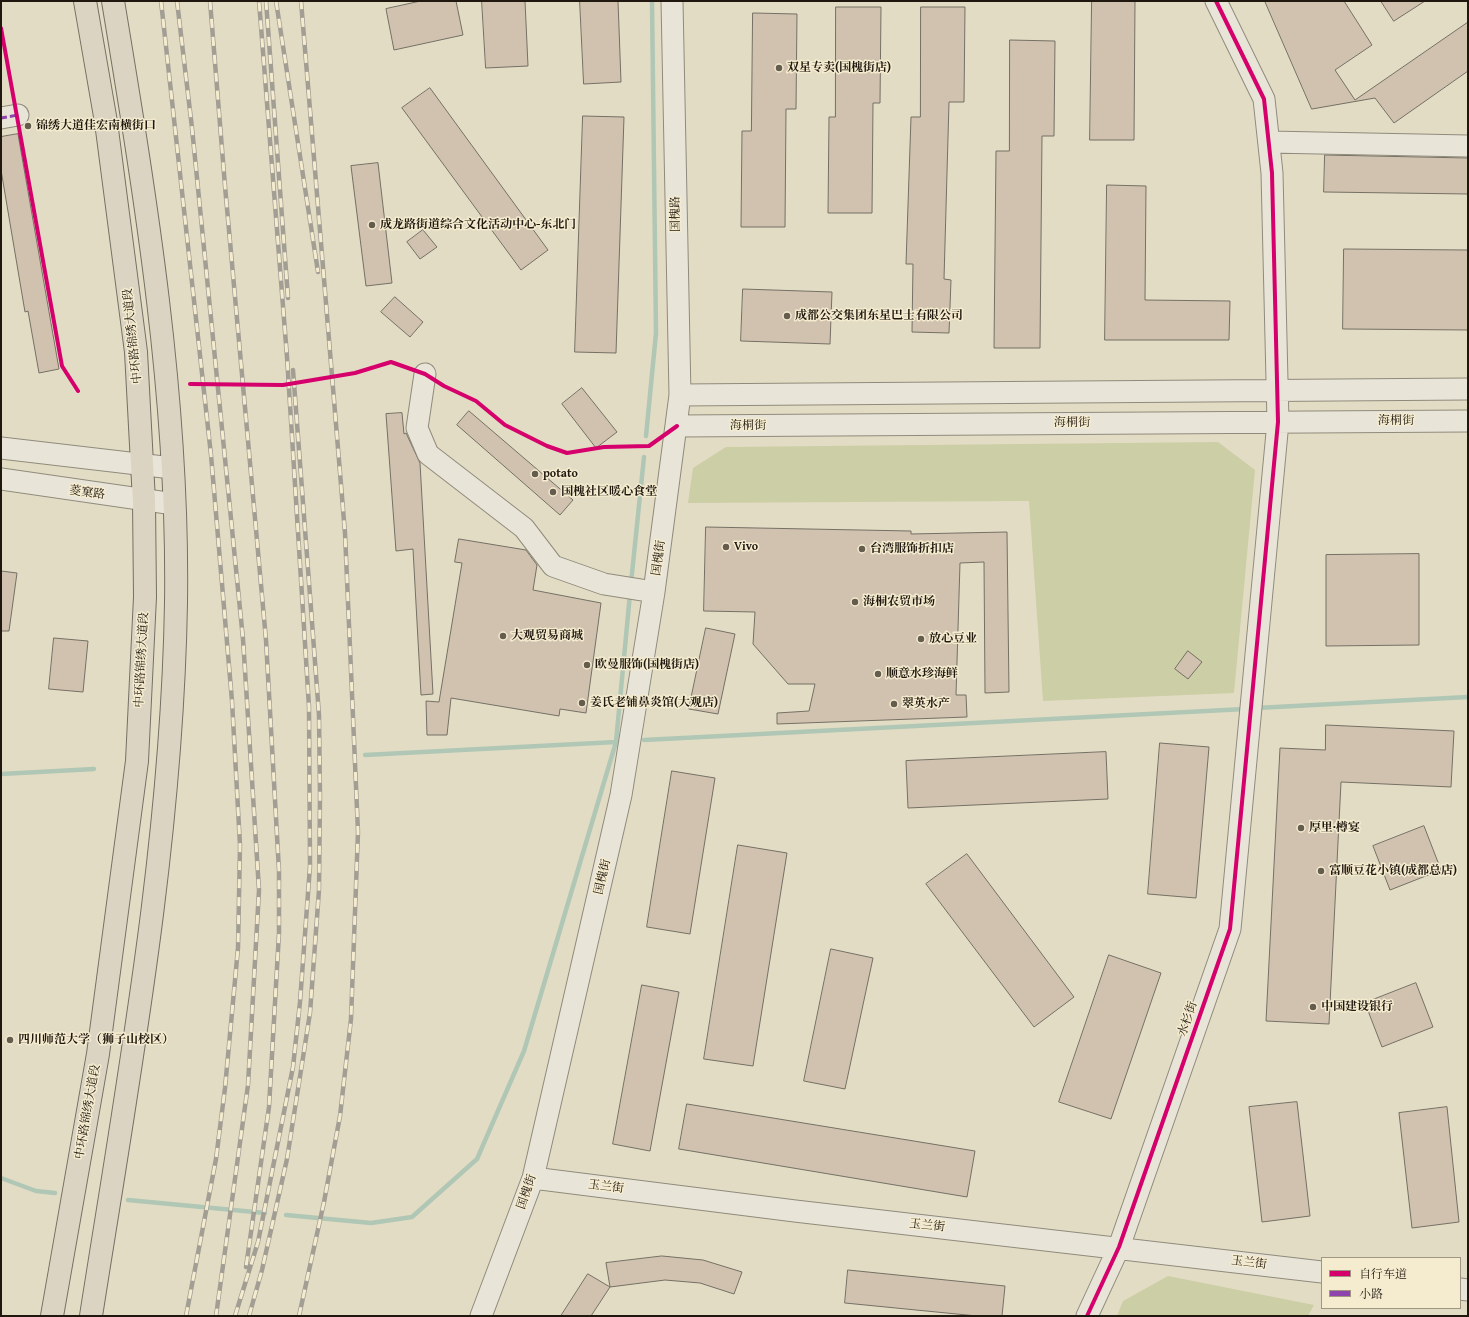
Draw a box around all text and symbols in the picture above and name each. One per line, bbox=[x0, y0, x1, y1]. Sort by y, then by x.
place label: 双星专卖(国槐街店) bbox=[787, 61, 891, 75]
marker: 双星专卖(国槐街店) bbox=[774, 63, 784, 73]
place label: 锦绣大道佳宏南横街口 bbox=[36, 119, 156, 133]
marker: 锦绣大道佳宏南横街口 bbox=[23, 121, 33, 131]
street label: 国槐路 bbox=[668, 196, 684, 232]
place label: 成龙路街道综合文化活动中心-东北门 bbox=[380, 218, 576, 232]
marker: 成龙路街道综合文化活动中心-东北门 bbox=[367, 220, 377, 230]
street label: 中环路锦绣大道段 bbox=[121, 288, 145, 384]
place label: 成都公交集团东星巴士有限公司 bbox=[795, 309, 963, 323]
marker: 成都公交集团东星巴士有限公司 bbox=[782, 311, 792, 321]
street label: 海桐街 bbox=[1378, 414, 1414, 428]
street label: 海桐街 bbox=[1054, 416, 1090, 430]
street label: 海桐街 bbox=[730, 419, 766, 433]
place label: potato bbox=[543, 467, 578, 481]
marker: potato bbox=[530, 469, 540, 479]
street label: 菱窠路 bbox=[68, 483, 106, 503]
place label: 国槐社区暖心食堂 bbox=[561, 485, 657, 499]
marker: 国槐社区暖心食堂 bbox=[548, 487, 558, 497]
street label: 国槐街 bbox=[649, 539, 669, 577]
place label: Vivo bbox=[734, 540, 758, 554]
marker: Vivo bbox=[721, 542, 731, 552]
place label: 台湾服饰折扣店 bbox=[870, 542, 954, 556]
marker: 台湾服饰折扣店 bbox=[857, 544, 867, 554]
place label: 海桐农贸市场 bbox=[863, 595, 935, 609]
marker: 海桐农贸市场 bbox=[850, 597, 860, 607]
street label: 中环路锦绣大道段 bbox=[132, 612, 152, 708]
place label: 大观贸易商城 bbox=[511, 629, 583, 643]
marker: 大观贸易商城 bbox=[498, 631, 508, 641]
place label: 放心豆业 bbox=[929, 632, 977, 646]
marker: 放心豆业 bbox=[916, 634, 926, 644]
place label: 欧曼服饰(国槐街店) bbox=[595, 658, 699, 672]
marker: 欧曼服饰(国槐街店) bbox=[582, 660, 592, 670]
place label: 顺意水珍海鲜 bbox=[886, 667, 958, 681]
marker: 顺意水珍海鲜 bbox=[873, 669, 883, 679]
place label: 姜氏老铺鼻炎馆(大观店) bbox=[590, 696, 718, 710]
place label: 翠英水产 bbox=[902, 697, 950, 711]
marker: 姜氏老铺鼻炎馆(大观店) bbox=[577, 698, 587, 708]
marker: 翠英水产 bbox=[889, 699, 899, 709]
place label: 厚里·樽宴 bbox=[1309, 821, 1360, 835]
marker: 厚里·樽宴 bbox=[1296, 823, 1306, 833]
street label: 国槐街 bbox=[592, 858, 614, 896]
place label: 富顺豆花小镇(成都总店) bbox=[1329, 864, 1457, 878]
marker: 富顺豆花小镇(成都总店) bbox=[1316, 866, 1326, 876]
street label: 水杉街 bbox=[1175, 1000, 1201, 1038]
place label: 中国建设银行 bbox=[1321, 1000, 1393, 1014]
marker: 中国建设银行 bbox=[1308, 1002, 1318, 1012]
place label: 四川师范大学（狮子山校区） bbox=[18, 1033, 174, 1047]
marker: 四川师范大学（狮子山校区） bbox=[5, 1035, 15, 1045]
street label: 中环路锦绣大道段 bbox=[73, 1063, 103, 1161]
street label: 国槐街 bbox=[514, 1173, 540, 1211]
street label: 玉兰街 bbox=[587, 1178, 625, 1196]
street label: 玉兰街 bbox=[908, 1217, 946, 1235]
street label: 玉兰街 bbox=[1230, 1254, 1268, 1272]
legend bbox=[1321, 1257, 1461, 1309]
text: 自行车道 bbox=[1359, 1265, 1407, 1282]
text: 小路 bbox=[1359, 1285, 1383, 1302]

